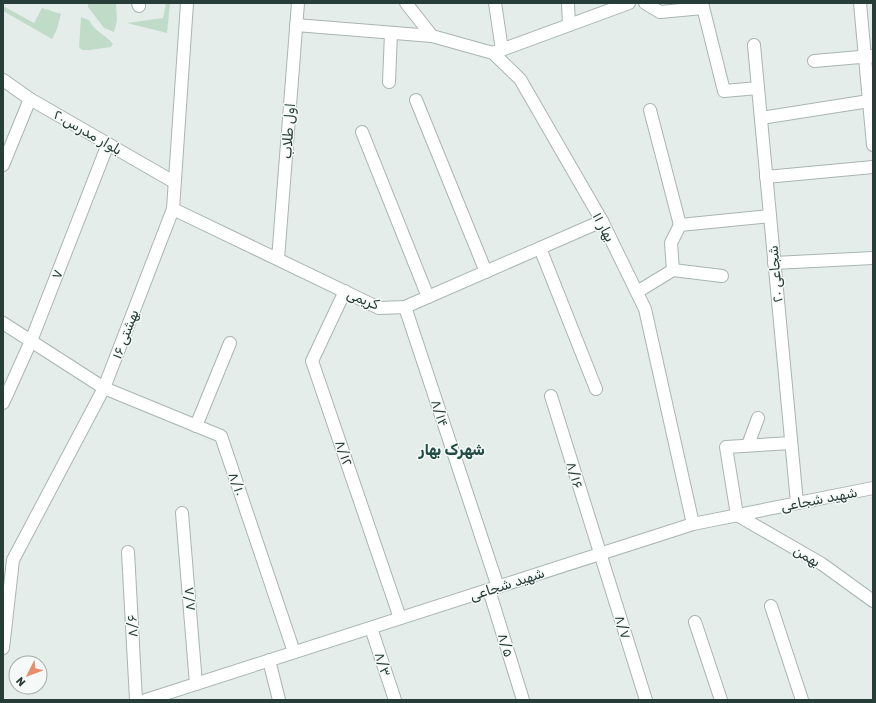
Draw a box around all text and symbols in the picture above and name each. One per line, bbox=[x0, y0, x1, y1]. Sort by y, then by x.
street label: اول طلاب bbox=[278, 102, 299, 160]
street label: بلوار مدرس۲۰ bbox=[50, 106, 125, 159]
street label: بهار ۱۱ bbox=[589, 209, 618, 245]
street label: شجاعی ۲۰ bbox=[765, 244, 786, 303]
street label: ۷ bbox=[48, 267, 67, 281]
street label: کریمی bbox=[344, 285, 382, 314]
street label: ۱۶ بهشتی bbox=[108, 307, 143, 361]
street label: ۸/۱۴ bbox=[427, 397, 452, 429]
street label: ۸/۱۲ bbox=[331, 438, 356, 469]
district label: شهرک بهار bbox=[418, 441, 485, 459]
street label: ۸/۱۶ bbox=[562, 460, 587, 491]
street label: ۸/۱۰ bbox=[225, 470, 249, 498]
street label: شهید شجاعی bbox=[779, 484, 859, 515]
street label: بهمن bbox=[790, 542, 823, 571]
street label: شهید شجاعی bbox=[468, 564, 547, 605]
street label: ۸/۸ bbox=[180, 586, 199, 612]
street label: ۸/۷ bbox=[611, 613, 634, 641]
street label: ۸/۶ bbox=[123, 614, 142, 638]
street label: ۸/۵ bbox=[494, 631, 517, 659]
street label: ۸/۳ bbox=[371, 650, 394, 679]
north arrow bbox=[8, 655, 48, 695]
text: N bbox=[13, 674, 28, 689]

